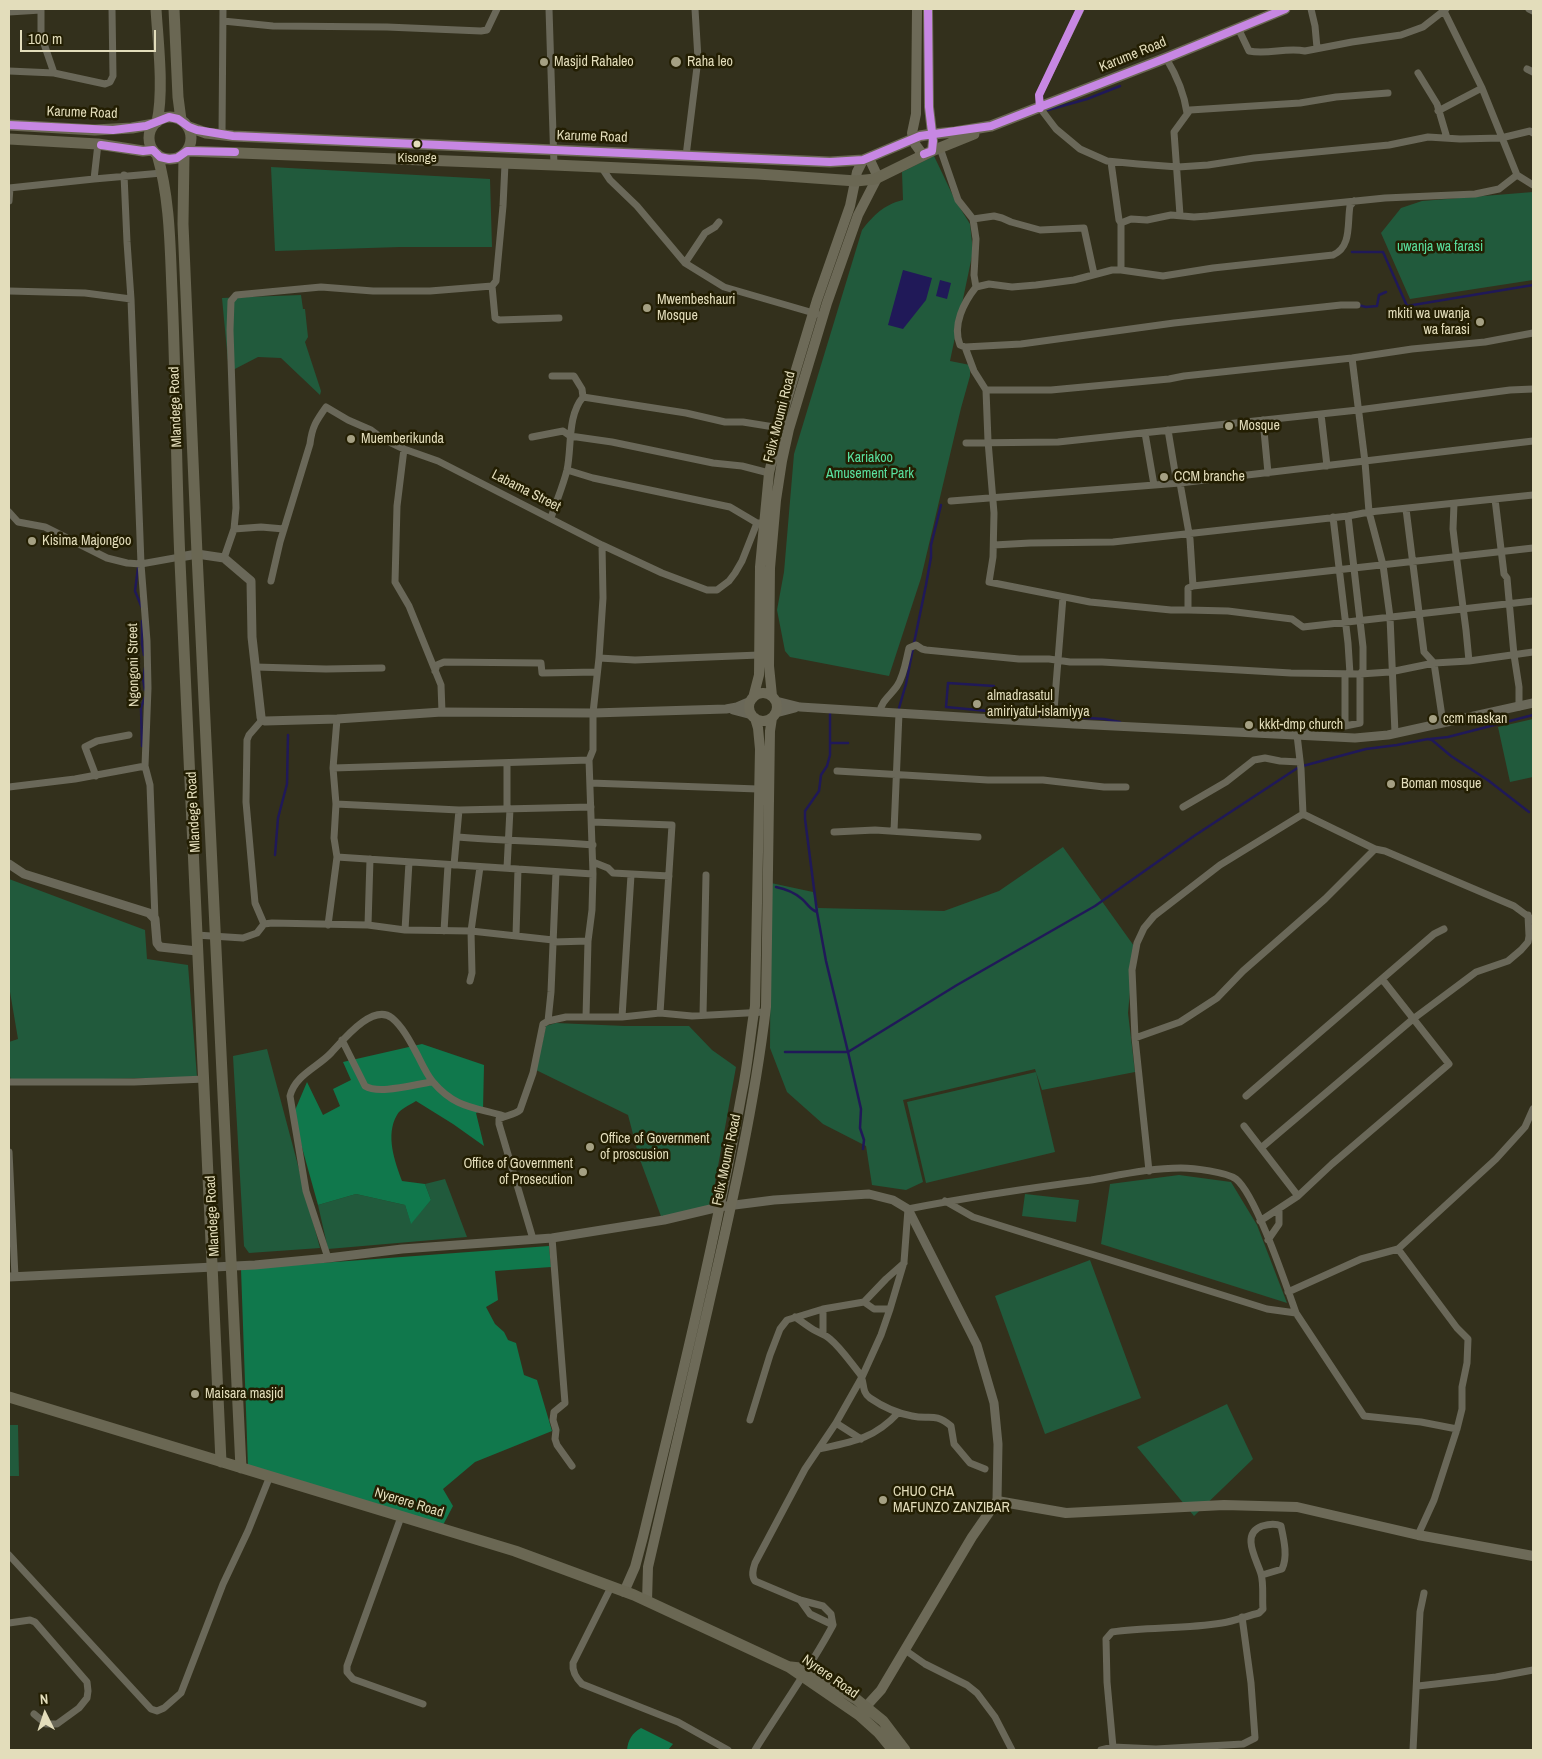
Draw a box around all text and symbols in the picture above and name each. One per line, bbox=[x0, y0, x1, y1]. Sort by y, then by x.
scale bar bbox=[22, 20, 159, 52]
text: 100 m bbox=[28, 28, 62, 49]
street label: Karume Road bbox=[1097, 34, 1169, 76]
place label: Masjid Rahaleo bbox=[554, 54, 634, 70]
place label: Raha leo bbox=[687, 54, 733, 70]
marker: Raha leo bbox=[669, 55, 683, 69]
marker: Masjid Rahaleo bbox=[538, 56, 550, 68]
street label: Karume Road bbox=[46, 103, 118, 123]
street label: Karume Road bbox=[556, 127, 628, 147]
marker: Kisonge bbox=[412, 139, 422, 149]
place label: Kisonge bbox=[397, 151, 437, 167]
park label: uwanja wa farasi bbox=[1397, 239, 1483, 255]
place label: Mwembeshauri Mosque bbox=[657, 292, 735, 324]
marker: Mwembeshauri Mosque bbox=[641, 302, 653, 314]
place label: mkiti wa uwanja wa farasi bbox=[1388, 306, 1470, 338]
marker: mkiti wa uwanja wa farasi bbox=[1474, 316, 1486, 328]
street label: Mlandege Road bbox=[166, 366, 186, 448]
street label: Felix Moumi Road bbox=[761, 370, 799, 464]
place label: Mosque bbox=[1239, 418, 1280, 434]
marker: Mosque bbox=[1223, 420, 1235, 432]
place label: Muemberikunda bbox=[361, 431, 444, 447]
marker: Muemberikunda bbox=[345, 433, 357, 445]
park label: Kariakoo Amusement Park bbox=[826, 450, 914, 482]
street label: Labama Street bbox=[489, 466, 563, 516]
place label: CCM branche bbox=[1174, 469, 1245, 485]
marker: CCM branche bbox=[1158, 471, 1170, 483]
place label: Kisima Majongoo bbox=[42, 533, 131, 549]
marker: Kisima Majongoo bbox=[26, 535, 38, 547]
street label: Ngongoni Street bbox=[125, 623, 143, 707]
place label: almadrasatul amiriyatul-islamiyya bbox=[987, 688, 1090, 720]
marker: almadrasatul amiriyatul-islamiyya bbox=[971, 698, 983, 710]
place label: ccm maskan bbox=[1443, 711, 1507, 727]
marker: ccm maskan bbox=[1427, 713, 1439, 725]
place label: kkkt-dmp church bbox=[1259, 717, 1343, 733]
marker: kkkt-dmp church bbox=[1243, 719, 1255, 731]
street label: Mlandege Road bbox=[183, 771, 205, 853]
place label: Boman mosque bbox=[1401, 776, 1481, 792]
marker: Boman mosque bbox=[1385, 778, 1397, 790]
street label: Felix Moumi Road bbox=[709, 1113, 745, 1207]
place label: Office of Government of proscusion bbox=[600, 1131, 710, 1164]
marker: Office of Government of proscusion bbox=[584, 1141, 596, 1153]
place label: Office of Government of Prosecution bbox=[463, 1156, 573, 1188]
marker: Office of Government of Prosecution bbox=[577, 1166, 589, 1178]
street label: Mlandege Road bbox=[202, 1175, 224, 1257]
place label: Maisara masjid bbox=[205, 1386, 283, 1402]
marker: Maisara masjid bbox=[189, 1388, 201, 1400]
place label: CHUO CHA MAFUNZO ZANZIBAR bbox=[893, 1484, 1010, 1516]
street label: Nyerere Road bbox=[372, 1485, 446, 1521]
marker: CHUO CHA MAFUNZO ZANZIBAR bbox=[877, 1494, 889, 1506]
street label: Nyrere Road bbox=[799, 1651, 861, 1703]
north arrow bbox=[20, 1689, 70, 1739]
text: N bbox=[39, 1690, 49, 1708]

